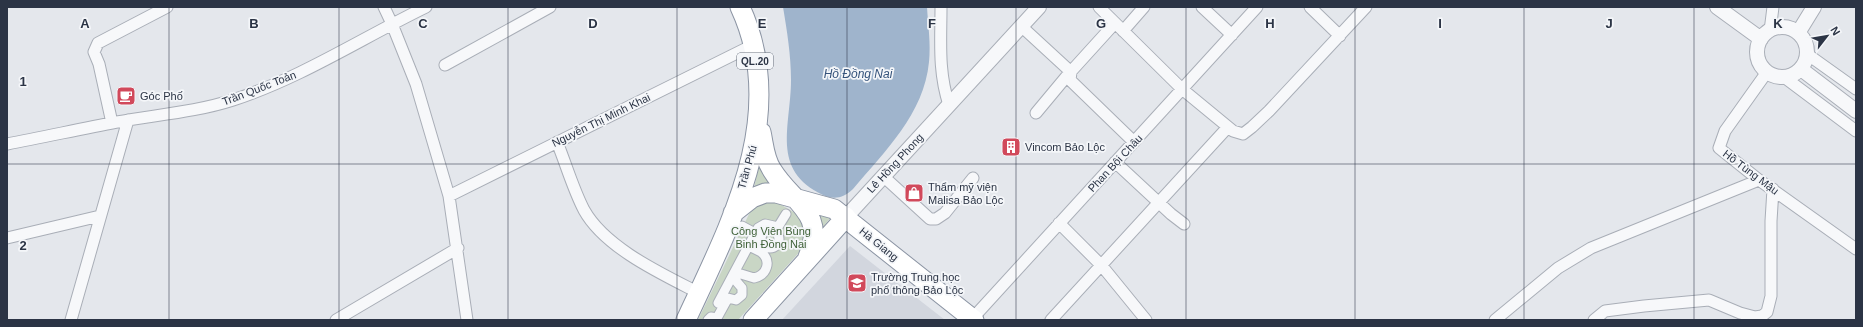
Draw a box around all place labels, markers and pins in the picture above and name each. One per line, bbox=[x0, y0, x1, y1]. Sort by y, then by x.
cafe icon: Góc Phố bbox=[115, 85, 137, 107]
place label: Góc Phố bbox=[140, 90, 183, 102]
building icon: Vincom Bảo Lộc bbox=[1000, 136, 1022, 158]
place label: Vincom Bảo Lộc bbox=[1025, 141, 1105, 153]
place label: Thẩm mỹ viện Malisa Bảo Lộc bbox=[928, 181, 1004, 206]
shop icon: Thẩm mỹ viện Malisa Bảo Lộc bbox=[903, 182, 925, 204]
place label: Trường Trung học phổ thông Bảo Lộc bbox=[871, 271, 964, 296]
school or university icon: Trường Trung học phổ thông Bảo Lộc bbox=[846, 272, 868, 294]

